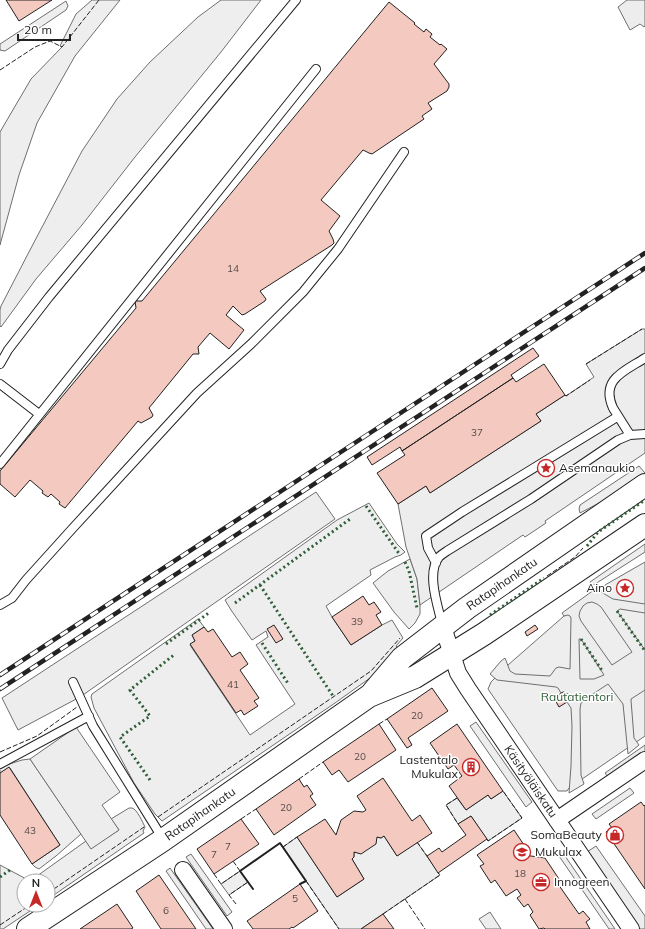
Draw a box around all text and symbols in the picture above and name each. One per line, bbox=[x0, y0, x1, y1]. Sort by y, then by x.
scale bar bbox=[18, 16, 70, 42]
text: 20 m bbox=[24, 22, 52, 37]
house number: 14 bbox=[227, 262, 239, 275]
house number: 37 bbox=[471, 426, 483, 439]
place icon: Asemanaukio bbox=[536, 458, 556, 478]
place label: Asemanaukio bbox=[559, 460, 635, 475]
street label: Ratapihankatu bbox=[463, 554, 540, 613]
place icon: Aino bbox=[615, 578, 635, 598]
place label: Aino bbox=[586, 580, 612, 595]
house number: 39 bbox=[351, 615, 363, 628]
house number: 41 bbox=[227, 678, 239, 691]
park label: Rautatientori bbox=[541, 689, 613, 704]
house number: 20 bbox=[411, 709, 423, 722]
street label: Käsityöläiskatu bbox=[501, 742, 561, 820]
house number: 20 bbox=[354, 750, 366, 763]
place label: Lastentalo Mukulax bbox=[400, 752, 459, 781]
building icon: Lastentalo Mukulax bbox=[461, 757, 481, 777]
street label: Ratapihankatu bbox=[162, 784, 238, 843]
house number: 20 bbox=[280, 801, 292, 814]
house number: 43 bbox=[24, 824, 36, 837]
shop icon: SomaBeauty bbox=[605, 825, 625, 845]
place label: SomaBeauty bbox=[530, 827, 603, 842]
house number: 7 bbox=[225, 840, 231, 853]
school or university icon: Mukulax bbox=[512, 842, 532, 862]
place label: Mukulax bbox=[535, 844, 582, 859]
house number: 7 bbox=[211, 848, 217, 861]
house number: 18 bbox=[514, 867, 526, 880]
office icon: Innogreen bbox=[531, 872, 551, 892]
north arrow bbox=[16, 873, 56, 913]
place label: Innogreen bbox=[554, 874, 610, 889]
text: N bbox=[32, 876, 40, 890]
house number: 5 bbox=[292, 892, 298, 905]
house number: 6 bbox=[163, 904, 169, 917]

